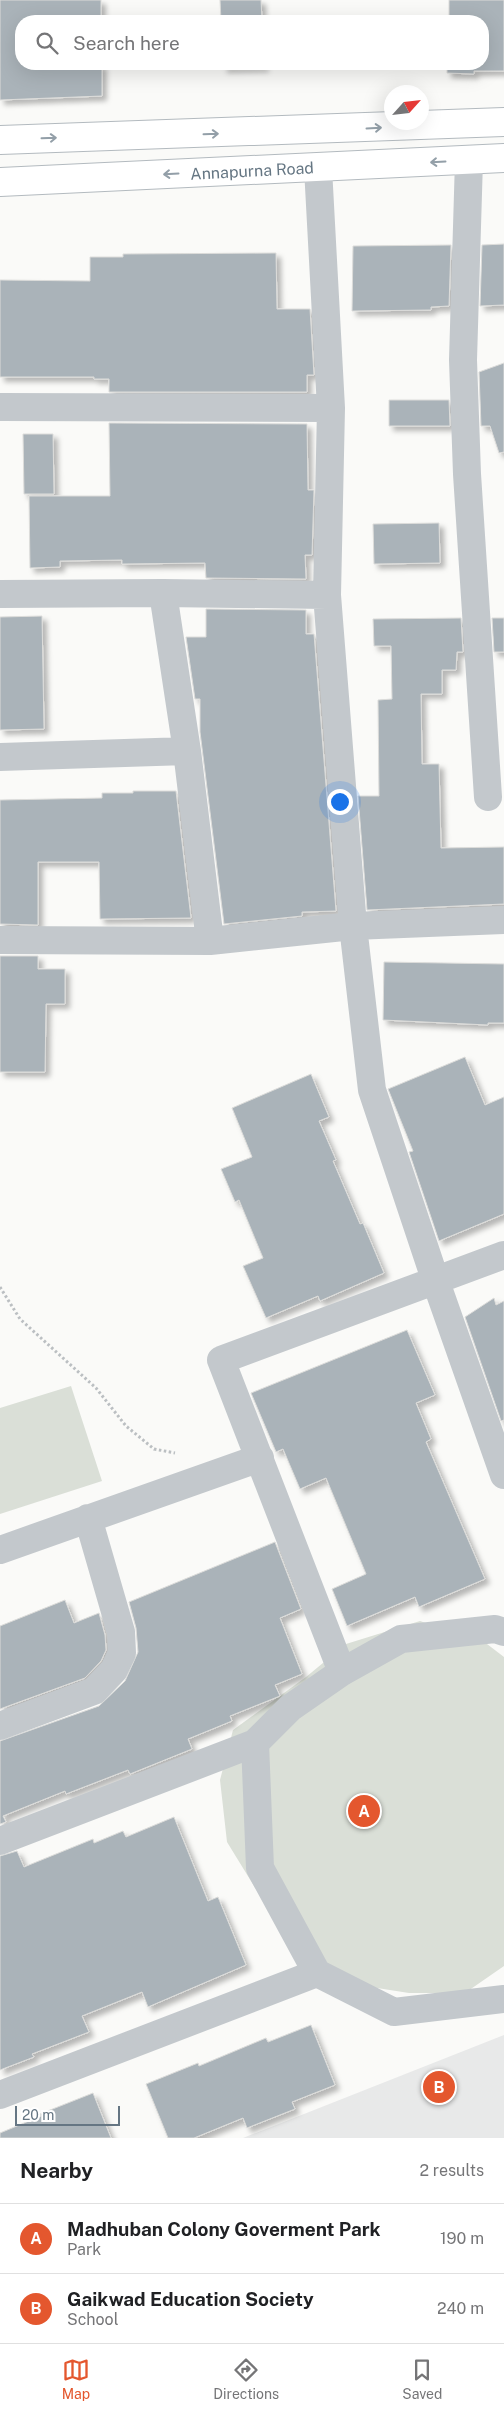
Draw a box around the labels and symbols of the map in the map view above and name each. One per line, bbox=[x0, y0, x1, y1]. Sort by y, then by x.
north arrow bbox=[384, 85, 429, 130]
one-way arrow bbox=[365, 123, 381, 133]
one-way arrow bbox=[203, 129, 219, 138]
one-way arrow bbox=[40, 134, 56, 143]
one-way arrow bbox=[430, 157, 446, 166]
street label: Annapurna Road bbox=[190, 158, 314, 184]
one-way arrow bbox=[163, 170, 179, 179]
your location bbox=[327, 789, 353, 815]
pin: A bbox=[348, 1792, 380, 1830]
pin: B bbox=[423, 2068, 455, 2106]
scale bar bbox=[15, 2103, 120, 2126]

